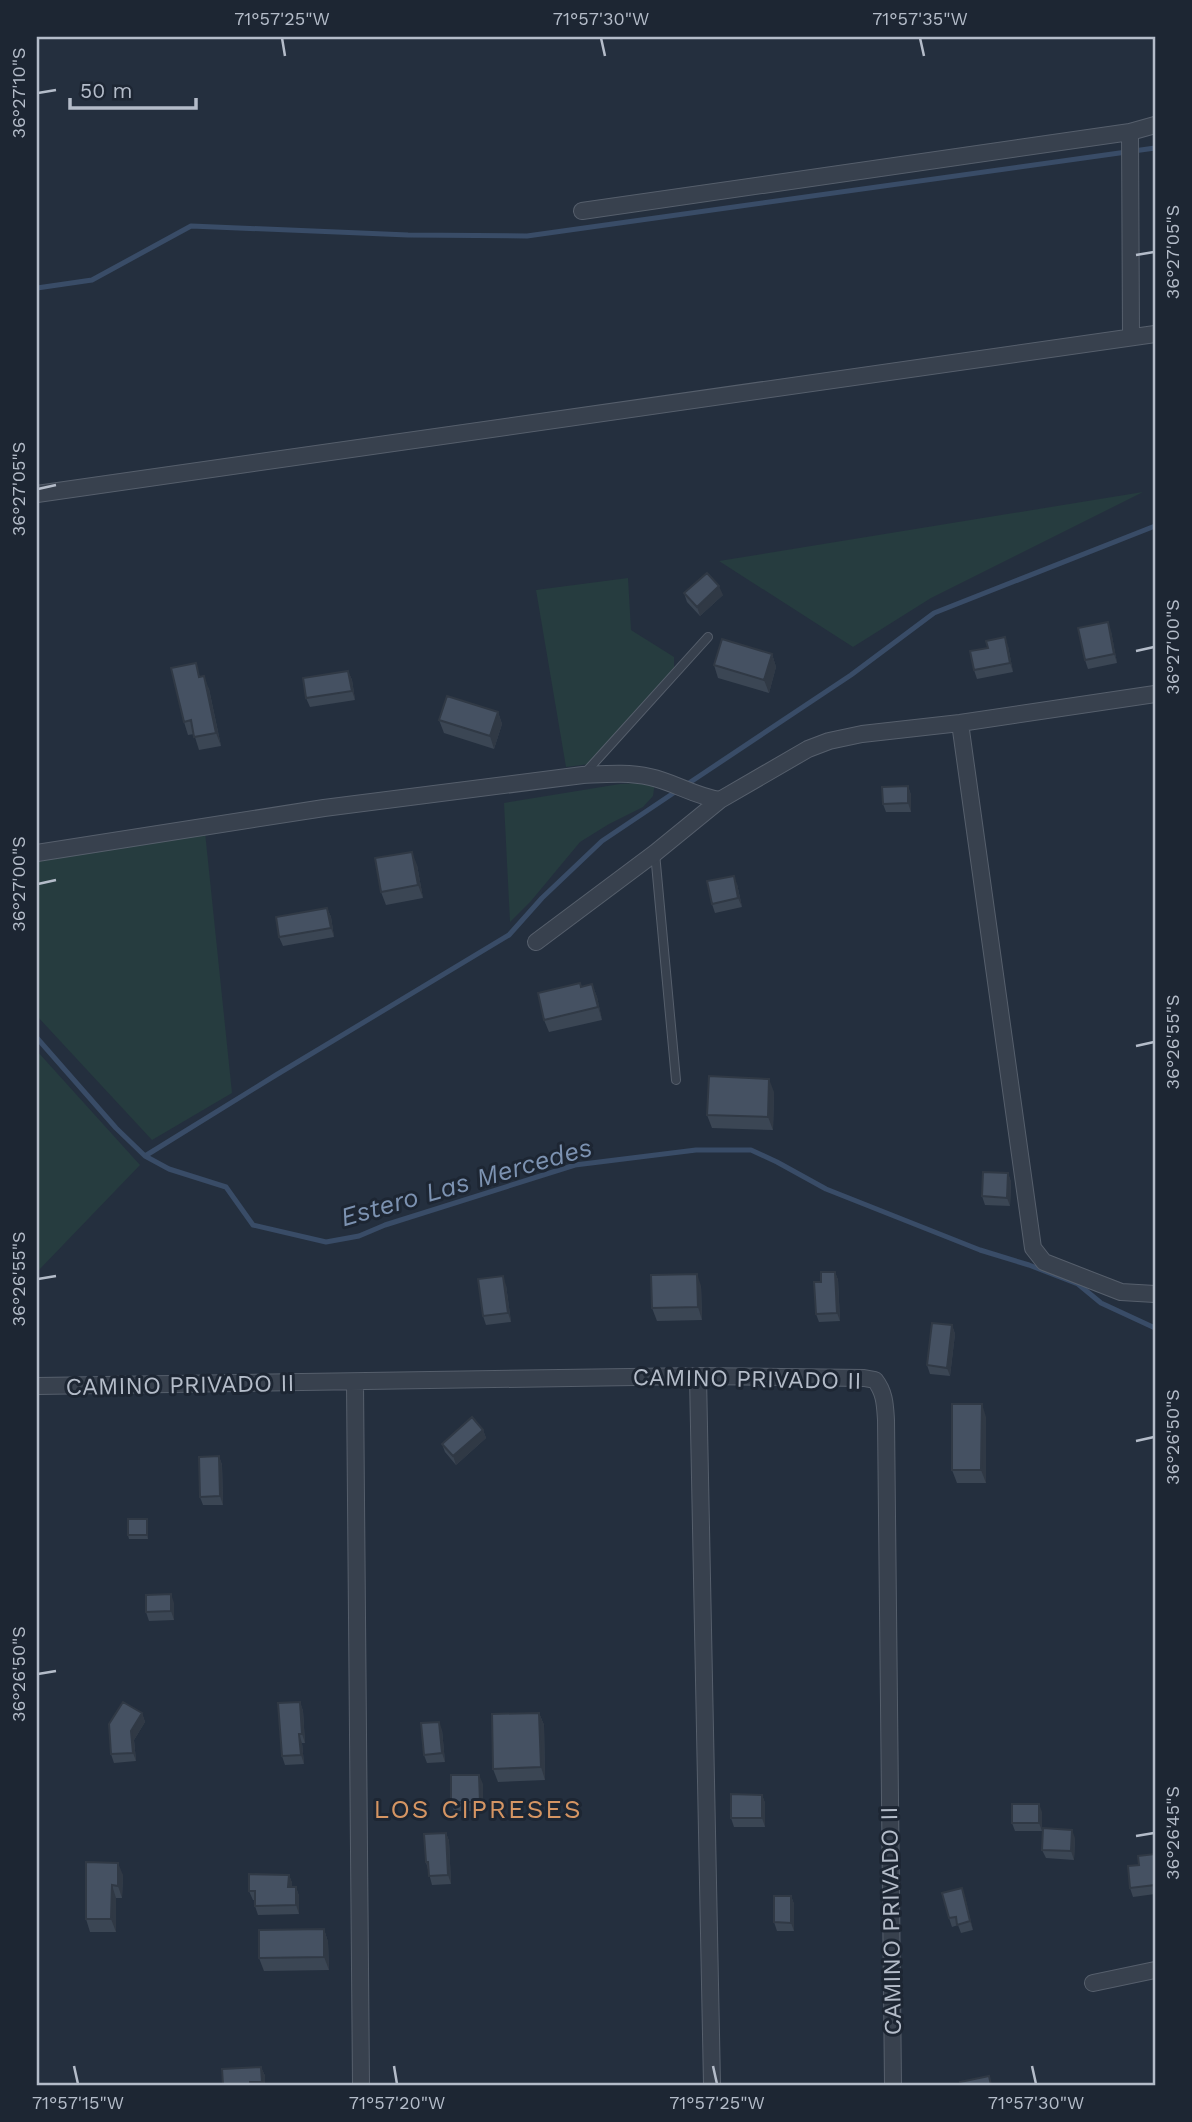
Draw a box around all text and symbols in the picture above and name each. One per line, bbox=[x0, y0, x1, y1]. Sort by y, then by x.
text: 71°57'25"W bbox=[234, 8, 330, 29]
text: 71°57'30"W bbox=[553, 8, 649, 29]
text: 71°57'35"W bbox=[872, 8, 968, 29]
text: 36°27'10"S bbox=[8, 47, 29, 139]
scale bar bbox=[70, 66, 196, 110]
text: 50 m bbox=[80, 78, 132, 103]
text: 36°27'05"S bbox=[1162, 205, 1183, 299]
text: 36°27'05"S bbox=[8, 442, 29, 536]
text: 36°27'00"S bbox=[1162, 599, 1183, 695]
text: 36°27'00"S bbox=[8, 836, 29, 932]
text: 36°26'55"S bbox=[1162, 994, 1183, 1090]
water label: Estero Las Mercedes bbox=[337, 1132, 595, 1232]
text: 36°26'55"S bbox=[8, 1231, 29, 1327]
street label: CAMINO PRIVADO II bbox=[632, 1363, 862, 1395]
street label: CAMINO PRIVADO II bbox=[65, 1369, 295, 1401]
text: 36°26'50"S bbox=[1162, 1389, 1183, 1485]
text: 36°26'50"S bbox=[8, 1626, 29, 1722]
text: 36°26'45"S bbox=[1162, 1786, 1183, 1880]
district label: LOS CIPRESES bbox=[373, 1794, 583, 1824]
street label: CAMINO PRIVADO II bbox=[875, 1806, 907, 2036]
text: 71°57'15"W bbox=[32, 2092, 124, 2113]
text: 71°57'20"W bbox=[349, 2092, 445, 2113]
text: 71°57'25"W bbox=[669, 2092, 765, 2113]
text: 71°57'30"W bbox=[988, 2092, 1084, 2113]

